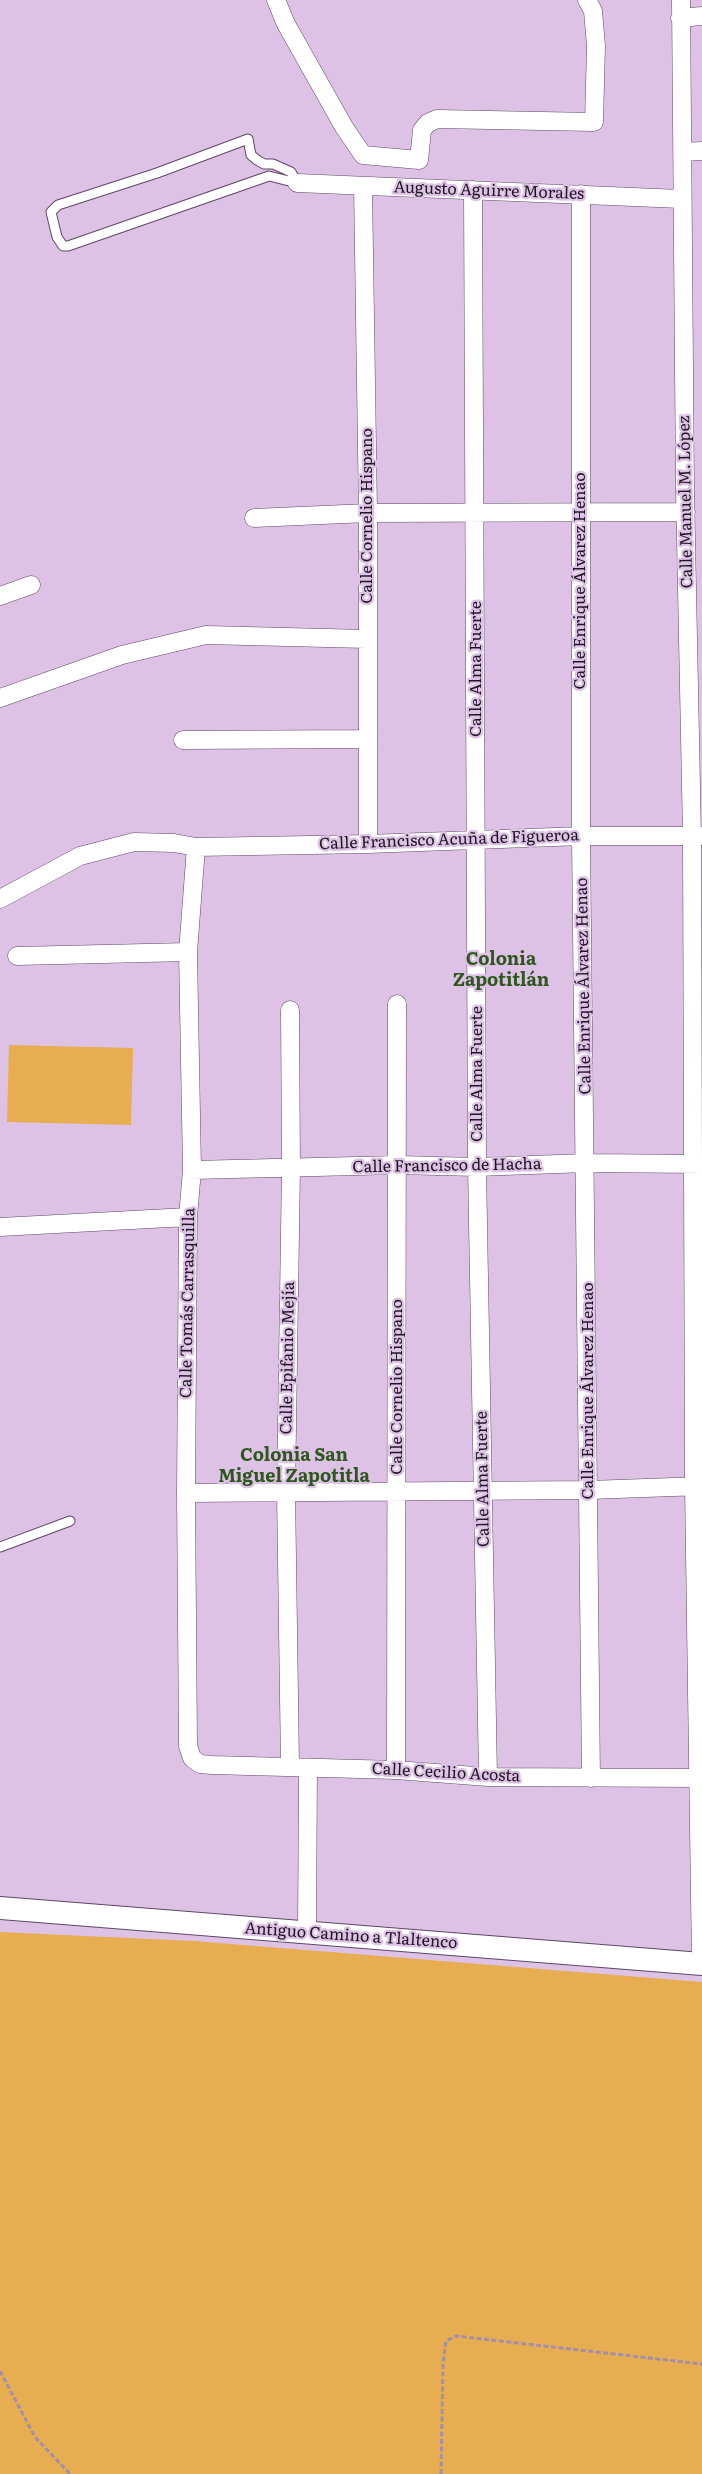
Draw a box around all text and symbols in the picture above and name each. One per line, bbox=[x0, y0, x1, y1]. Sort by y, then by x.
street label: Augusto Aguirre Morales bbox=[393, 178, 585, 204]
street label: Calle Manuel M. López bbox=[675, 415, 697, 589]
street label: Calle Cornelio Hispano bbox=[357, 428, 377, 604]
street label: Calle Enrique Álvarez Henao bbox=[570, 472, 590, 690]
street label: Calle Alma Fuerte bbox=[466, 601, 486, 737]
street label: Calle Francisco Acuña de Figueroa bbox=[319, 826, 579, 854]
street label: Calle Enrique Álvarez Henao bbox=[573, 877, 595, 1095]
district label: Colonia Zapotitlán bbox=[453, 949, 549, 992]
street label: Calle Alma Fuerte bbox=[467, 1006, 487, 1142]
street label: Calle Francisco de Hacha bbox=[352, 1155, 542, 1177]
street label: Calle Tomás Carrasquilla bbox=[177, 1208, 199, 1398]
street label: Calle Epifanio Mejía bbox=[277, 1281, 299, 1435]
street label: Calle Enrique Álvarez Henao bbox=[578, 1282, 598, 1500]
street label: Calle Cornelio Hispano bbox=[387, 1299, 407, 1475]
street label: Calle Alma Fuerte bbox=[472, 1411, 494, 1547]
district label: Colonia San Miguel Zapotitla bbox=[218, 1445, 370, 1488]
street label: Calle Cecilio Acosta bbox=[371, 1760, 521, 1786]
street label: Antiguo Camino a Tlaltenco bbox=[244, 1919, 458, 1953]

